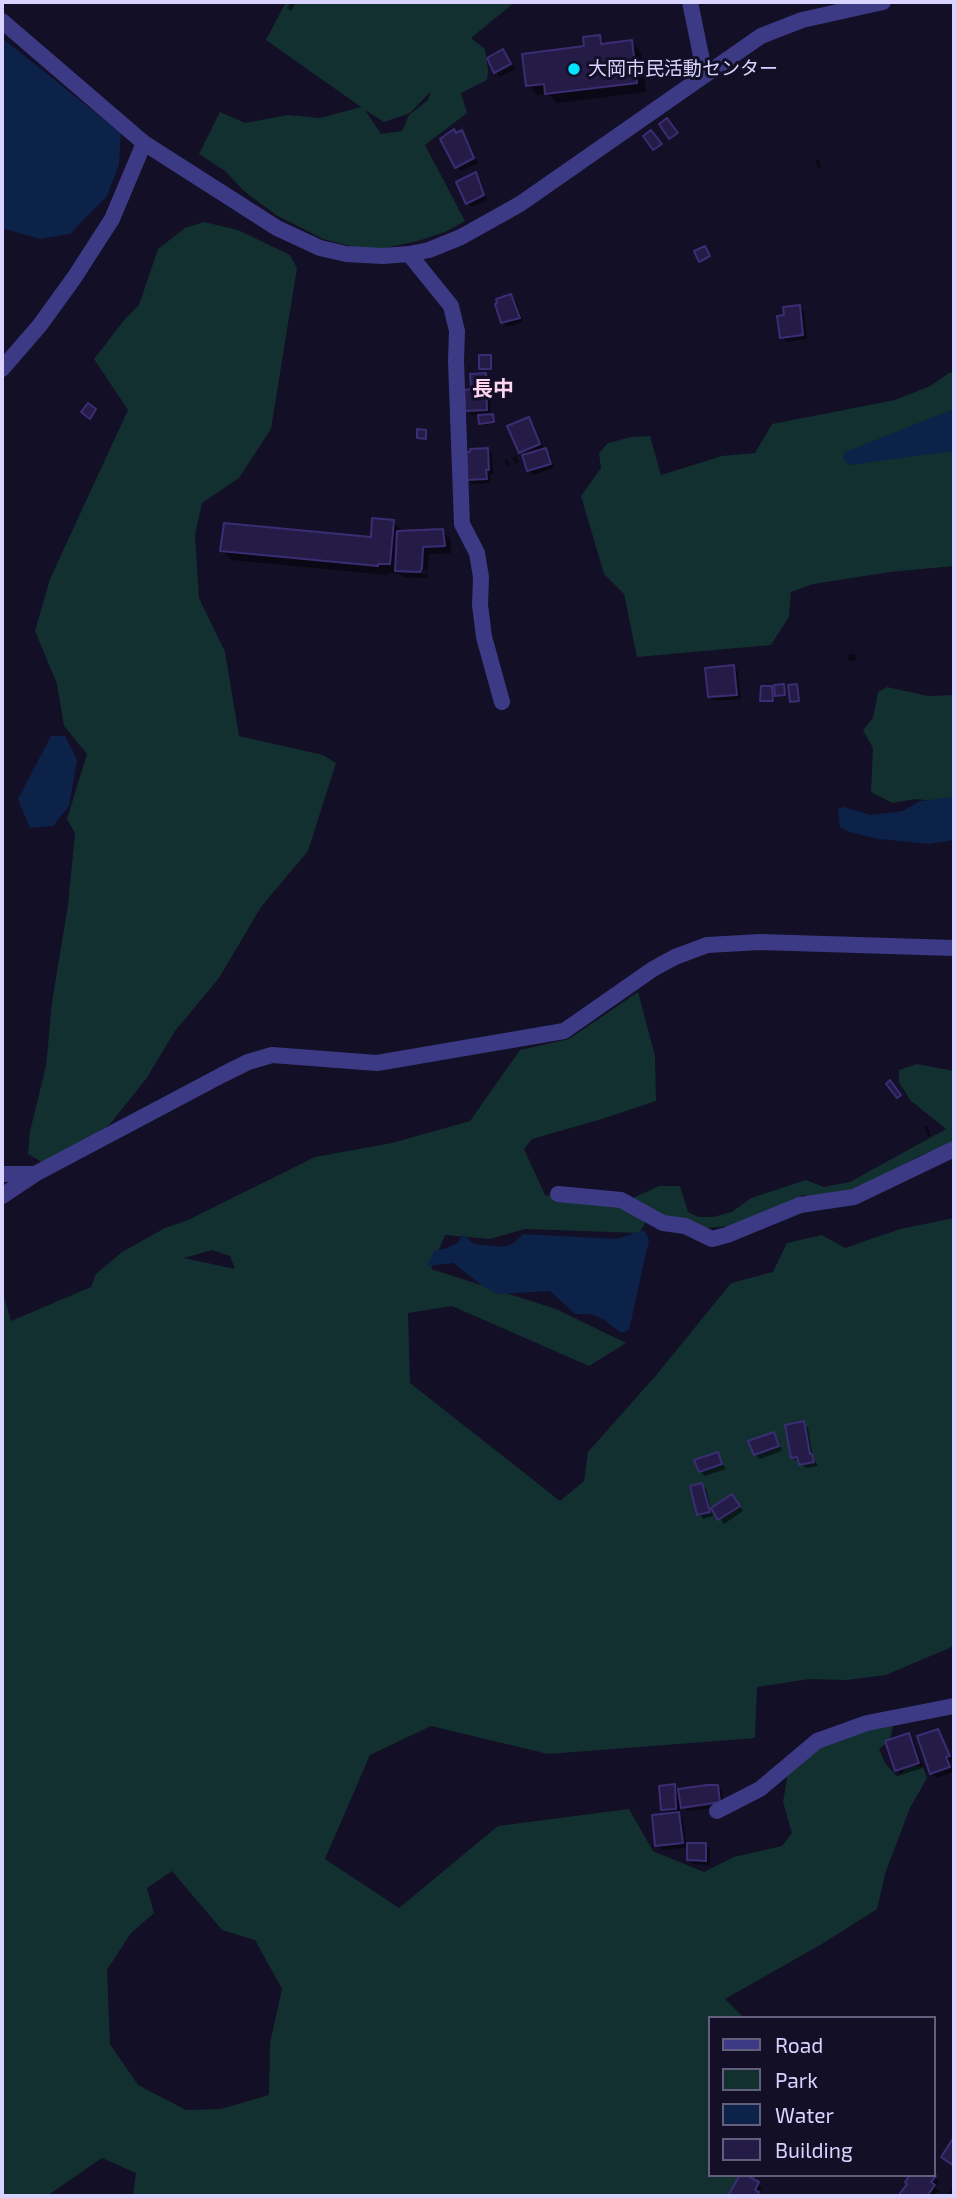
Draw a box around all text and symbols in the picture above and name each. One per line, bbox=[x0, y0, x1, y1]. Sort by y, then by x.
place label: 大岡市民活動センター bbox=[588, 58, 778, 80]
marker: 大岡市民活動センター bbox=[566, 61, 582, 77]
district label: 長中 bbox=[472, 376, 514, 402]
legend bbox=[708, 2016, 935, 2177]
text: Road bbox=[775, 2032, 823, 2057]
text: Park bbox=[775, 2067, 818, 2092]
text: Water bbox=[775, 2102, 834, 2127]
text: Building bbox=[775, 2137, 853, 2162]

